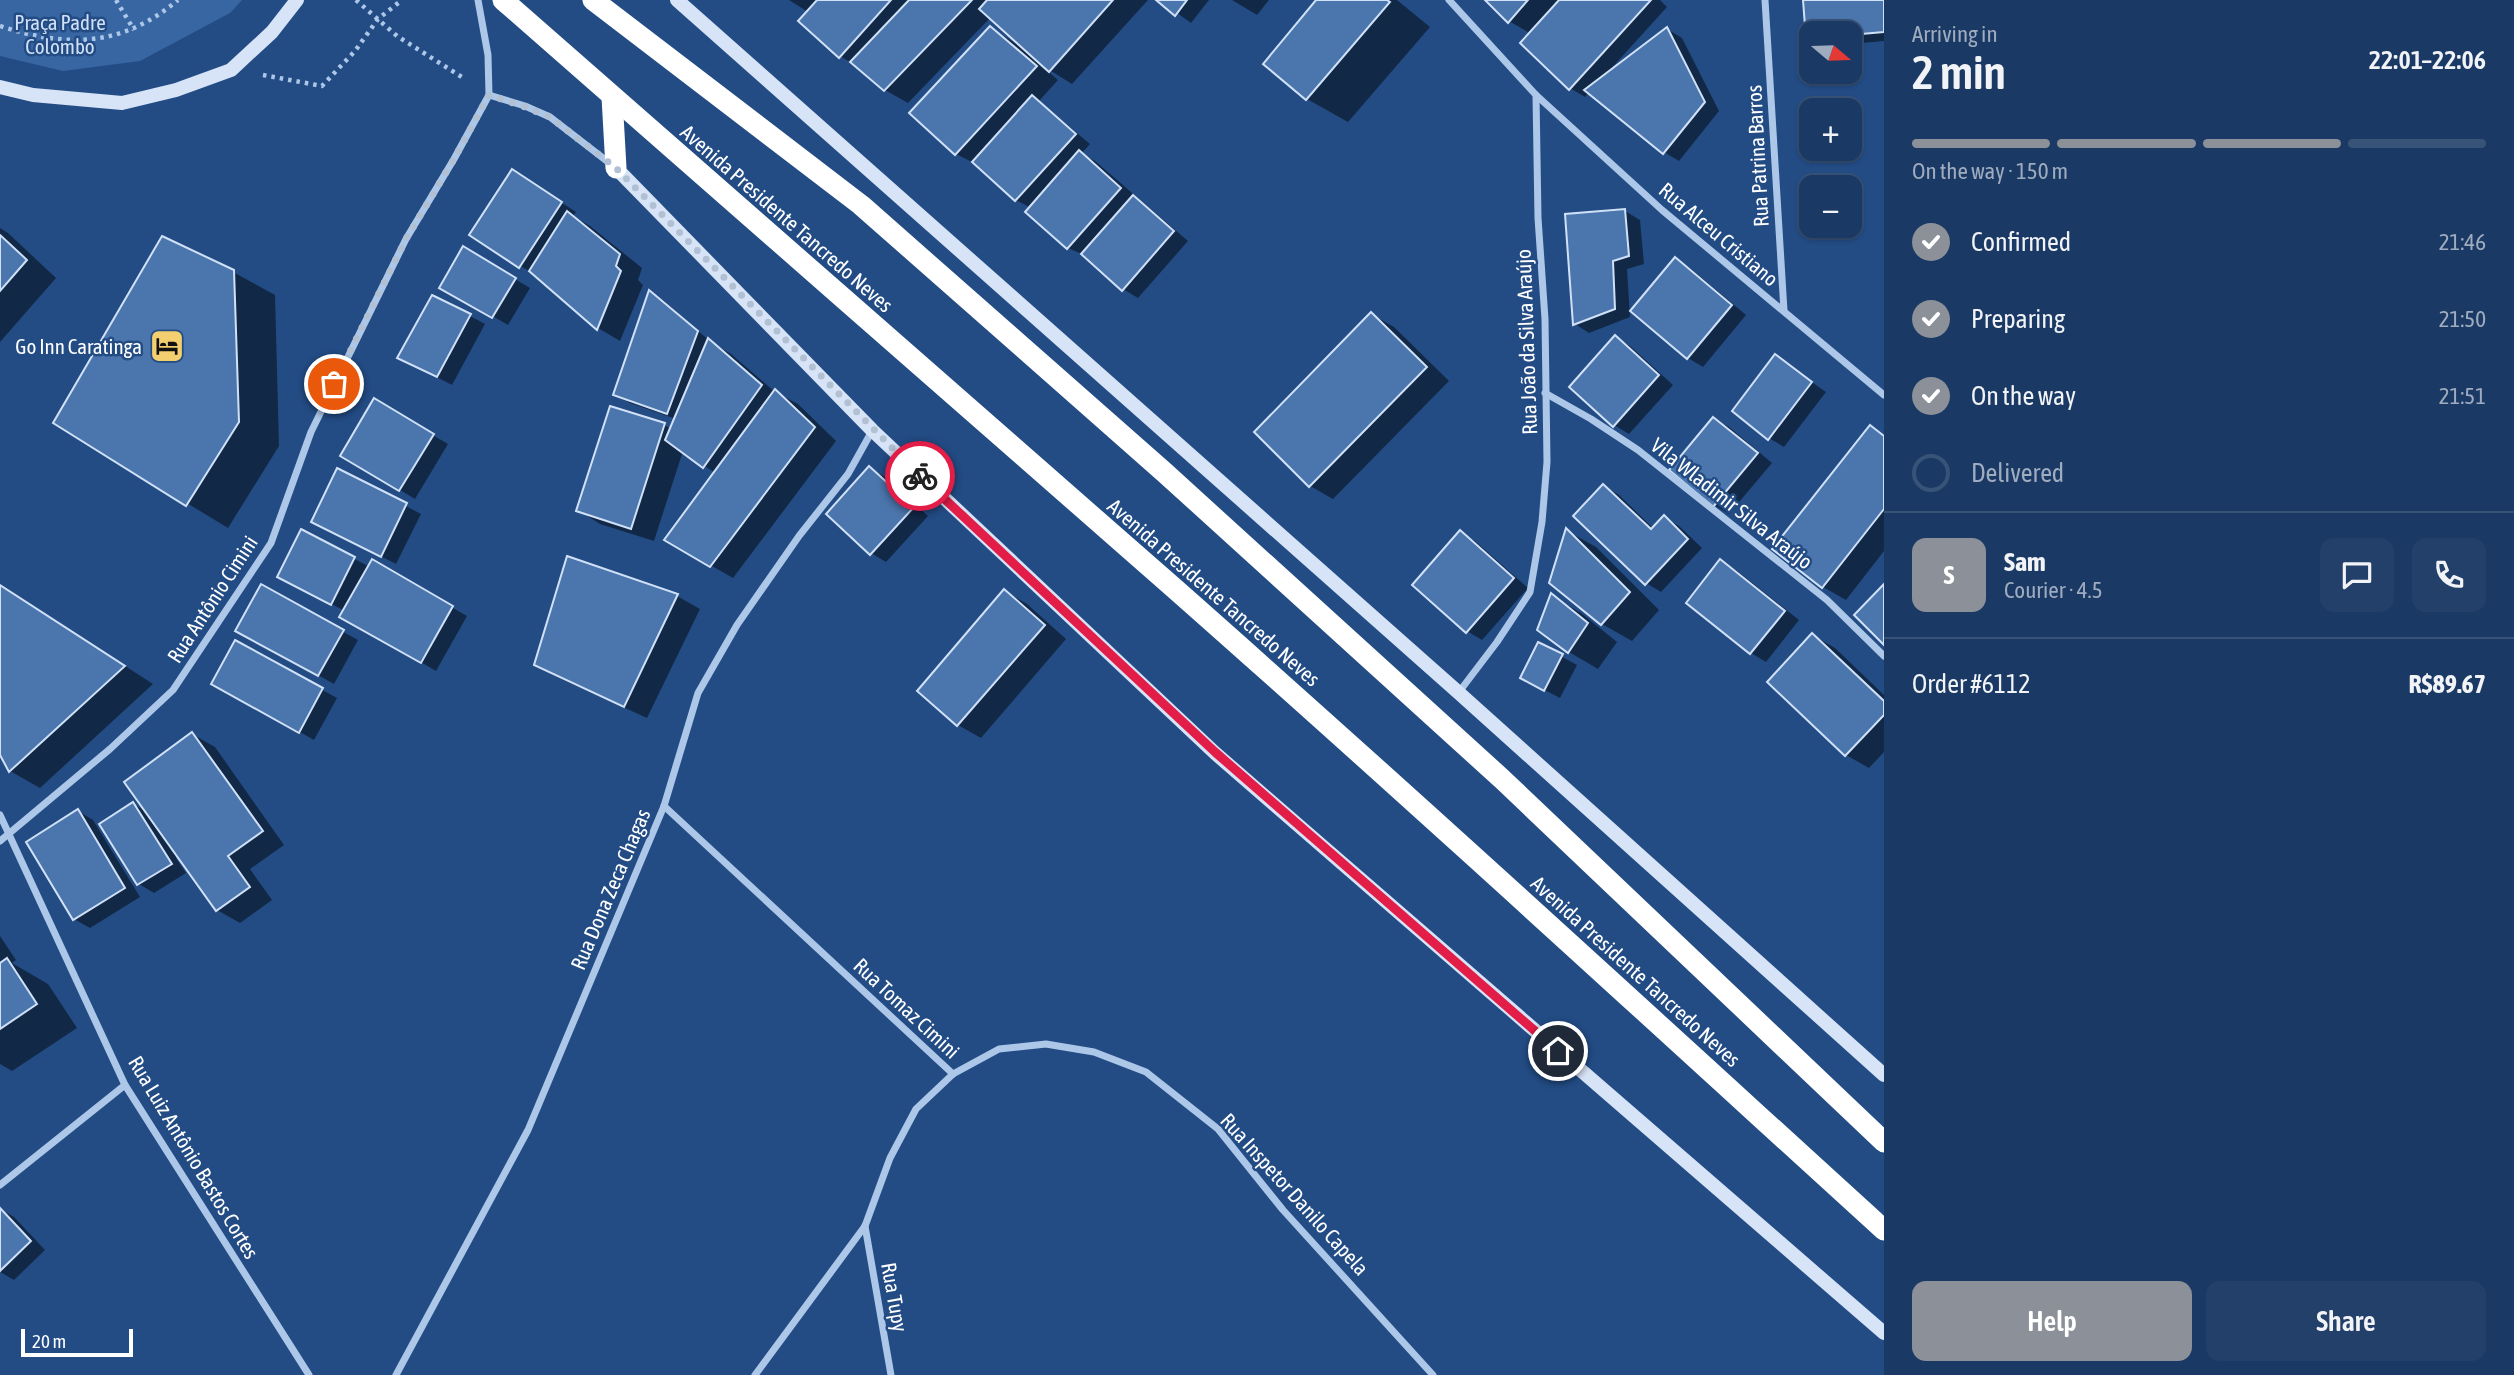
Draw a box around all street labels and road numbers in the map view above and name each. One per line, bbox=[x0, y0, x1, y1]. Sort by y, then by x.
street label: Rua Patrina Barros bbox=[1741, 84, 1773, 228]
street label: Avenida Presidente Tancredo Neves bbox=[676, 119, 898, 317]
street label: Rua Alceu Cristiano bbox=[1655, 177, 1783, 291]
street label: Rua João da Silva Araújo bbox=[1511, 249, 1541, 435]
street label: Vila Wladimir Silva Araújo bbox=[1646, 432, 1818, 574]
street label: Avenida Presidente Tancredo Neves bbox=[1103, 493, 1325, 691]
street label: Rua Antônio Cimini bbox=[162, 531, 262, 667]
street label: Rua Dona Zeca Chagas bbox=[565, 805, 655, 973]
street label: Avenida Presidente Tancredo Neves bbox=[1527, 871, 1745, 1071]
street label: Rua Tomaz Cimini bbox=[849, 953, 965, 1063]
street label: Rua Luiz Antônio Bastos Cortes bbox=[124, 1051, 264, 1263]
street label: Rua Inspetor Danilo Capela bbox=[1216, 1108, 1374, 1280]
street label: Rua Tupy bbox=[877, 1260, 913, 1334]

